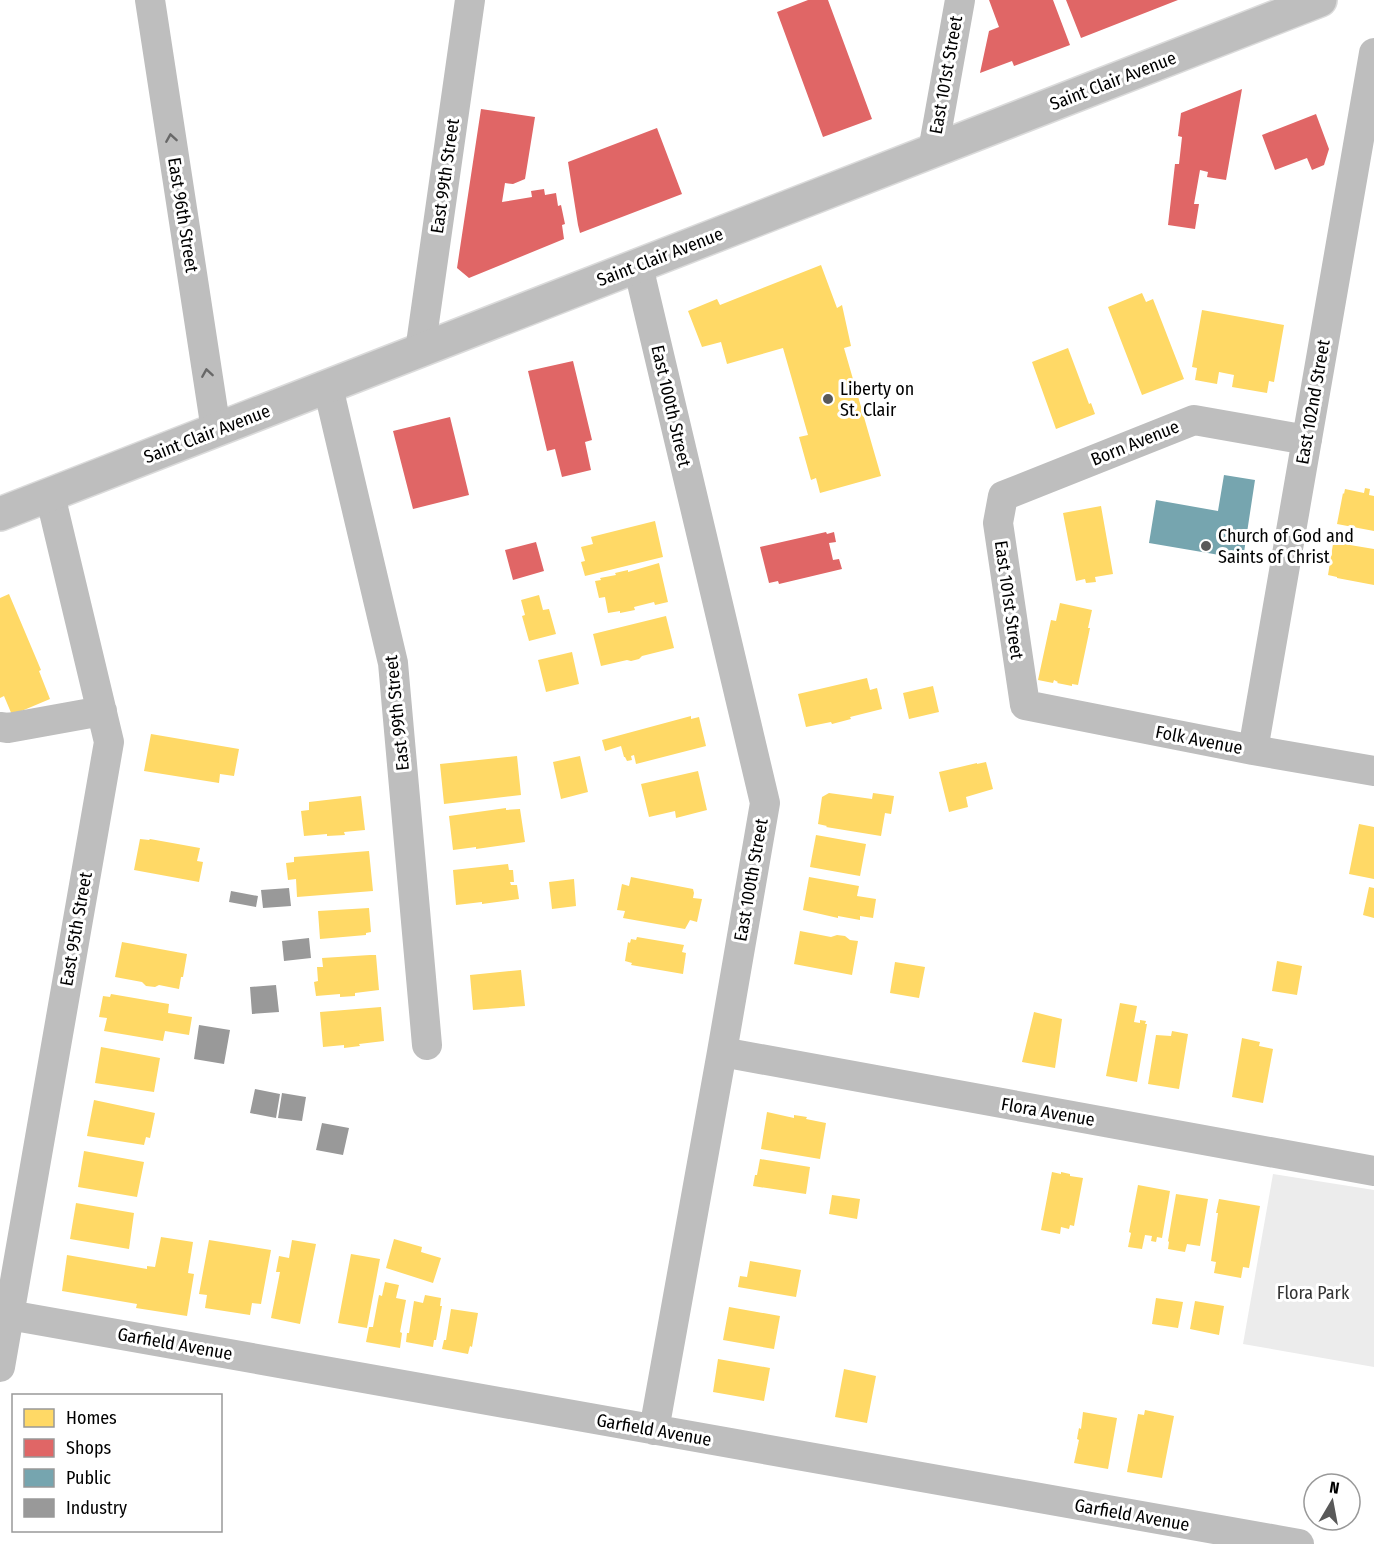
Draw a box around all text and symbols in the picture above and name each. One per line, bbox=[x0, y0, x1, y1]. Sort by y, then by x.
street label: East 101st Street bbox=[925, 14, 967, 136]
street label: Saint Clair Avenue bbox=[1047, 47, 1179, 115]
street label: East 99th Street bbox=[426, 117, 464, 235]
one-way arrow bbox=[166, 134, 178, 143]
street label: East 96th Street bbox=[163, 156, 203, 274]
street label: Saint Clair Avenue bbox=[594, 223, 726, 291]
street label: East 102nd Street bbox=[1291, 338, 1335, 466]
street label: East 100th Street bbox=[646, 343, 696, 469]
one-way arrow bbox=[201, 368, 214, 378]
place label: Liberty on St. Clair bbox=[840, 378, 914, 421]
marker: Liberty on St. Clair bbox=[821, 392, 835, 406]
street label: Saint Clair Avenue bbox=[141, 400, 273, 468]
street label: Born Avenue bbox=[1088, 415, 1183, 471]
place label: Church of God and Saints of Christ bbox=[1218, 525, 1354, 568]
street label: East 101st Street bbox=[990, 539, 1028, 661]
marker: Church of God and Saints of Christ bbox=[1199, 539, 1213, 553]
street label: East 99th Street bbox=[380, 654, 414, 772]
street label: Folk Avenue bbox=[1154, 721, 1244, 759]
street label: East 100th Street bbox=[729, 817, 773, 943]
street label: East 95th Street bbox=[55, 870, 97, 988]
street label: Flora Avenue bbox=[999, 1093, 1097, 1131]
park label: Flora Park bbox=[1277, 1282, 1350, 1304]
street label: Garfield Avenue bbox=[116, 1323, 234, 1365]
legend bbox=[12, 1394, 222, 1532]
text: Homes bbox=[66, 1407, 117, 1429]
street label: Garfield Avenue bbox=[595, 1409, 713, 1451]
text: Shops bbox=[66, 1437, 111, 1459]
text: Public bbox=[66, 1467, 111, 1489]
north arrow bbox=[1302, 1472, 1362, 1532]
text: N bbox=[1328, 1478, 1341, 1498]
street label: Garfield Avenue bbox=[1073, 1494, 1191, 1536]
text: Industry bbox=[66, 1497, 127, 1519]

